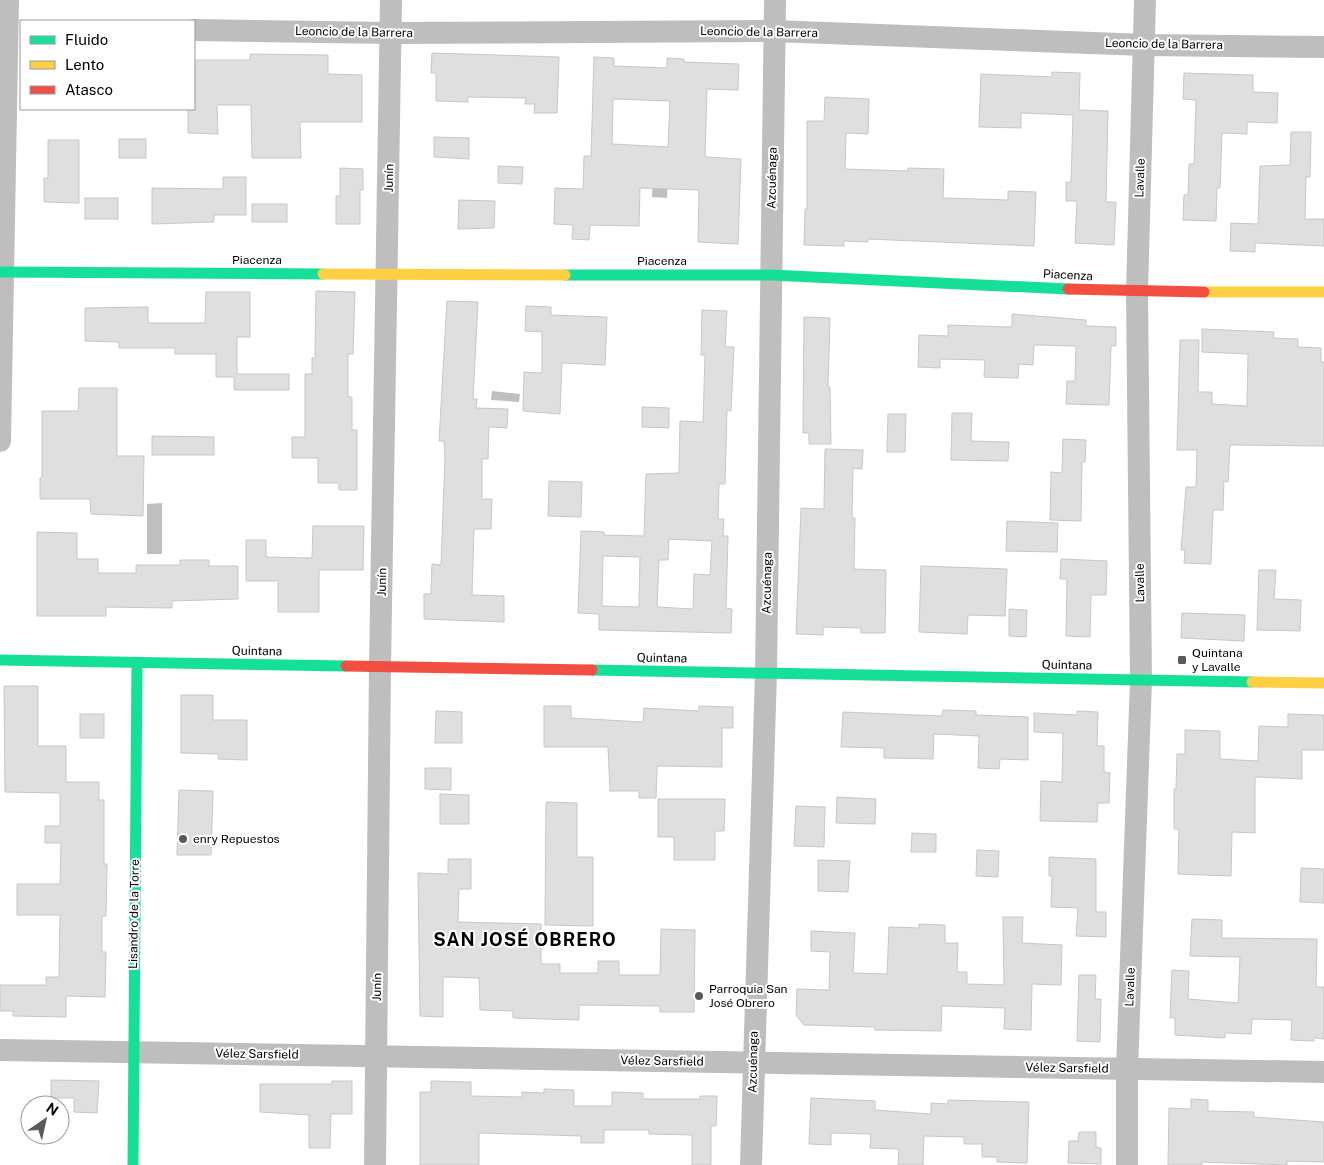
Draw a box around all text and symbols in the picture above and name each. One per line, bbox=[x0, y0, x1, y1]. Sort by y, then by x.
legend bbox=[20, 20, 195, 110]
street label: Leoncio de la Barrera bbox=[295, 24, 413, 40]
street label: Leoncio de la Barrera bbox=[700, 24, 818, 40]
text: Fluido bbox=[65, 31, 108, 48]
street label: Leoncio de la Barrera bbox=[1105, 36, 1223, 52]
text: Lento bbox=[65, 56, 104, 73]
text: Atasco bbox=[65, 81, 113, 98]
street label: Azcuénaga bbox=[764, 147, 780, 209]
street label: Lavalle bbox=[1132, 158, 1148, 198]
street label: Junín bbox=[382, 164, 396, 192]
street label: Piacenza bbox=[232, 253, 282, 267]
street label: Piacenza bbox=[637, 254, 687, 268]
street label: Piacenza bbox=[1043, 267, 1093, 283]
street label: Azcuénaga bbox=[759, 552, 775, 614]
street label: Lavalle bbox=[1133, 563, 1147, 603]
street label: Junín bbox=[375, 568, 389, 596]
street label: Quintana bbox=[232, 644, 282, 658]
place label: Quintana y Lavalle bbox=[1192, 646, 1243, 674]
street label: Quintana bbox=[637, 651, 687, 665]
marker: Quintana y Lavalle bbox=[1176, 654, 1188, 666]
street label: Quintana bbox=[1042, 658, 1092, 672]
place label: enry Repuestos bbox=[193, 832, 280, 846]
marker: enry Repuestos bbox=[177, 833, 189, 845]
street label: Lisandro de la Torre bbox=[126, 859, 142, 969]
district label: SAN JOSÉ OBRERO bbox=[433, 928, 617, 950]
street label: Lavalle bbox=[1122, 967, 1138, 1007]
street label: Junín bbox=[370, 973, 384, 1001]
place label: Parroquia San José Obrero bbox=[709, 982, 788, 1010]
marker: Parroquia San José Obrero bbox=[693, 990, 705, 1002]
street label: Azcuénaga bbox=[745, 1031, 761, 1093]
street label: Vélez Sarsfield bbox=[215, 1046, 299, 1062]
street label: Vélez Sarsfield bbox=[620, 1053, 704, 1069]
street label: Vélez Sarsfield bbox=[1025, 1060, 1109, 1076]
north arrow bbox=[20, 1095, 70, 1145]
text: N bbox=[43, 1100, 61, 1119]

